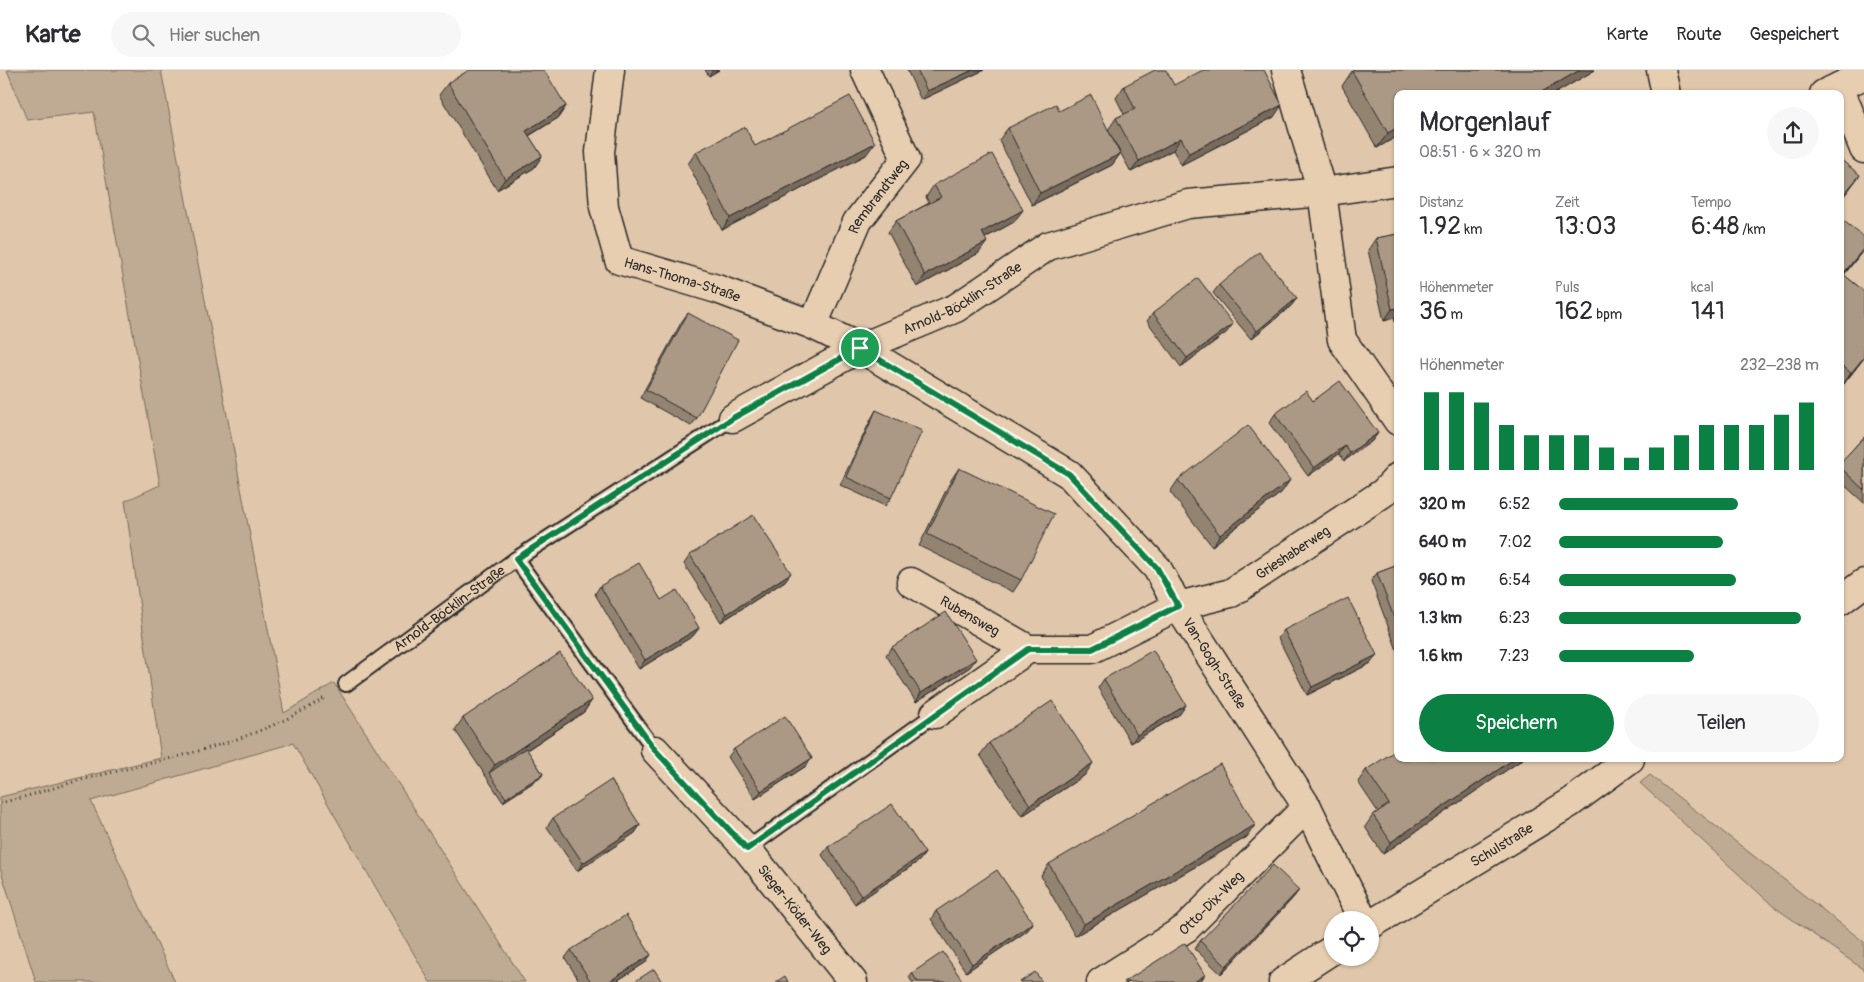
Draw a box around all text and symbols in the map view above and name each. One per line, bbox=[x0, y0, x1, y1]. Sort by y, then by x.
search box bbox=[111, 12, 461, 57]
text: Karte bbox=[25, 20, 81, 49]
icon: search bbox=[129, 21, 157, 49]
text: Hier suchen bbox=[169, 23, 260, 47]
text: Karte bbox=[1606, 23, 1648, 46]
text: Route bbox=[1676, 23, 1721, 46]
text: Gespeichert bbox=[1749, 23, 1839, 46]
text: Morgenlauf bbox=[1419, 105, 1552, 140]
button: share bbox=[1767, 107, 1819, 159]
text: 08:51 · 6 × 320 m bbox=[1419, 142, 1541, 162]
street label: Rembrandtweg bbox=[845, 156, 911, 236]
text: Distanz bbox=[1419, 194, 1463, 211]
text: Zeit bbox=[1555, 194, 1580, 211]
text: Tempo bbox=[1691, 194, 1731, 211]
text: 1.92 bbox=[1419, 211, 1461, 242]
text: 13:03 bbox=[1555, 211, 1616, 242]
text: 6:48 bbox=[1691, 211, 1739, 242]
text: km bbox=[1461, 221, 1482, 238]
text: /km bbox=[1739, 221, 1766, 238]
street label: Hans-Thoma-Straße bbox=[622, 253, 743, 306]
street label: Arnold-Böcklin-Straße bbox=[900, 258, 1025, 338]
text: Höhenmeter bbox=[1419, 279, 1494, 296]
text: Puls bbox=[1555, 279, 1579, 296]
text: kcal bbox=[1691, 279, 1714, 296]
text: 36 bbox=[1419, 296, 1448, 327]
text: 162 bbox=[1555, 296, 1593, 327]
text: 141 bbox=[1691, 296, 1725, 327]
text: m bbox=[1448, 306, 1463, 323]
text: bpm bbox=[1593, 306, 1622, 323]
pin bbox=[839, 327, 881, 369]
icon: arrive bbox=[846, 334, 874, 362]
text: Höhenmeter bbox=[1419, 355, 1504, 375]
text: 232–238 m bbox=[1740, 355, 1819, 375]
text: 320 m bbox=[1419, 494, 1465, 514]
text: 6:52 bbox=[1499, 494, 1530, 514]
street label: Grieshaberweg bbox=[1252, 522, 1333, 583]
text: 640 m bbox=[1419, 532, 1466, 552]
text: 7:02 bbox=[1499, 532, 1532, 552]
street label: Arnold-Böcklin-Straße bbox=[390, 562, 508, 655]
text: 960 m bbox=[1419, 570, 1465, 590]
text: 6:54 bbox=[1499, 570, 1531, 590]
street label: Rubensweg bbox=[937, 592, 1003, 640]
text: 1.3 km bbox=[1419, 608, 1462, 628]
text: 6:23 bbox=[1499, 608, 1530, 628]
street label: Van-Gogh-Straße bbox=[1179, 614, 1250, 712]
text: 1.6 km bbox=[1419, 646, 1462, 666]
text: 7:23 bbox=[1499, 646, 1529, 666]
button: Speichern bbox=[1419, 694, 1614, 752]
button: Teilen bbox=[1624, 694, 1819, 752]
street label: Schulstraße bbox=[1467, 819, 1536, 870]
street label: Sieger-Köder-Weg bbox=[754, 861, 836, 957]
street label: Otto-Dix-Weg bbox=[1176, 867, 1247, 939]
map controls bbox=[1324, 911, 1379, 966]
button: locate bbox=[1324, 911, 1379, 966]

